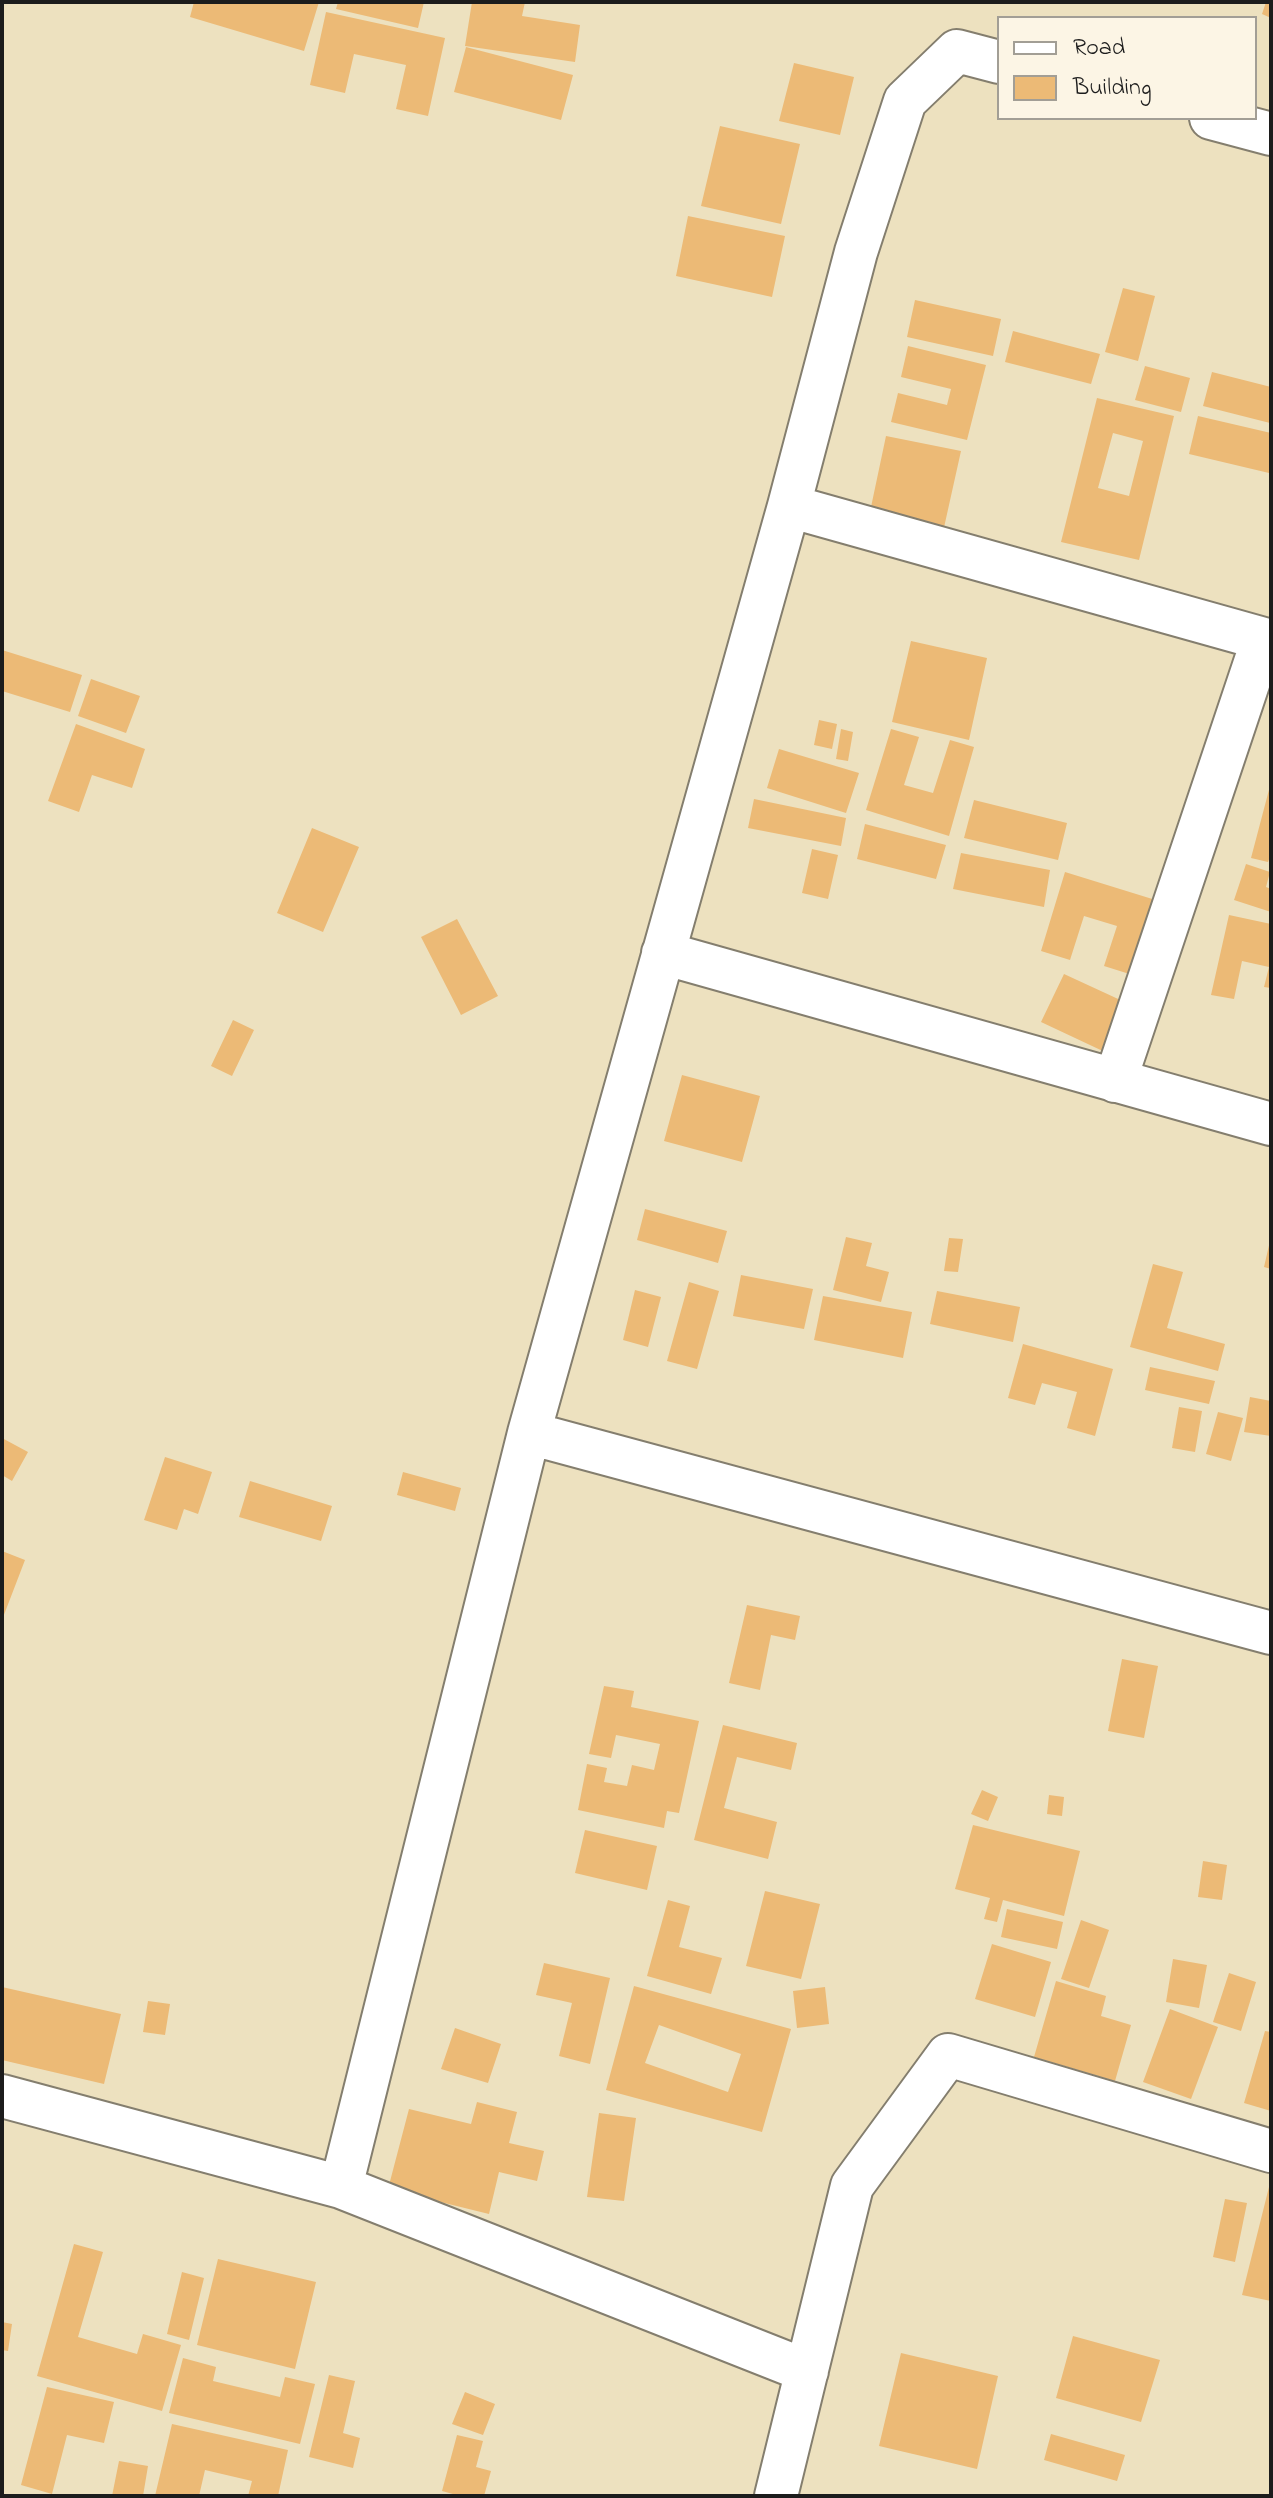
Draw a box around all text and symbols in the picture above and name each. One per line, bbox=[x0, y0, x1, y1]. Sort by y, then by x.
legend bbox=[997, 16, 1257, 120]
text: Road bbox=[1073, 31, 1125, 66]
text: Building bbox=[1073, 71, 1152, 106]

